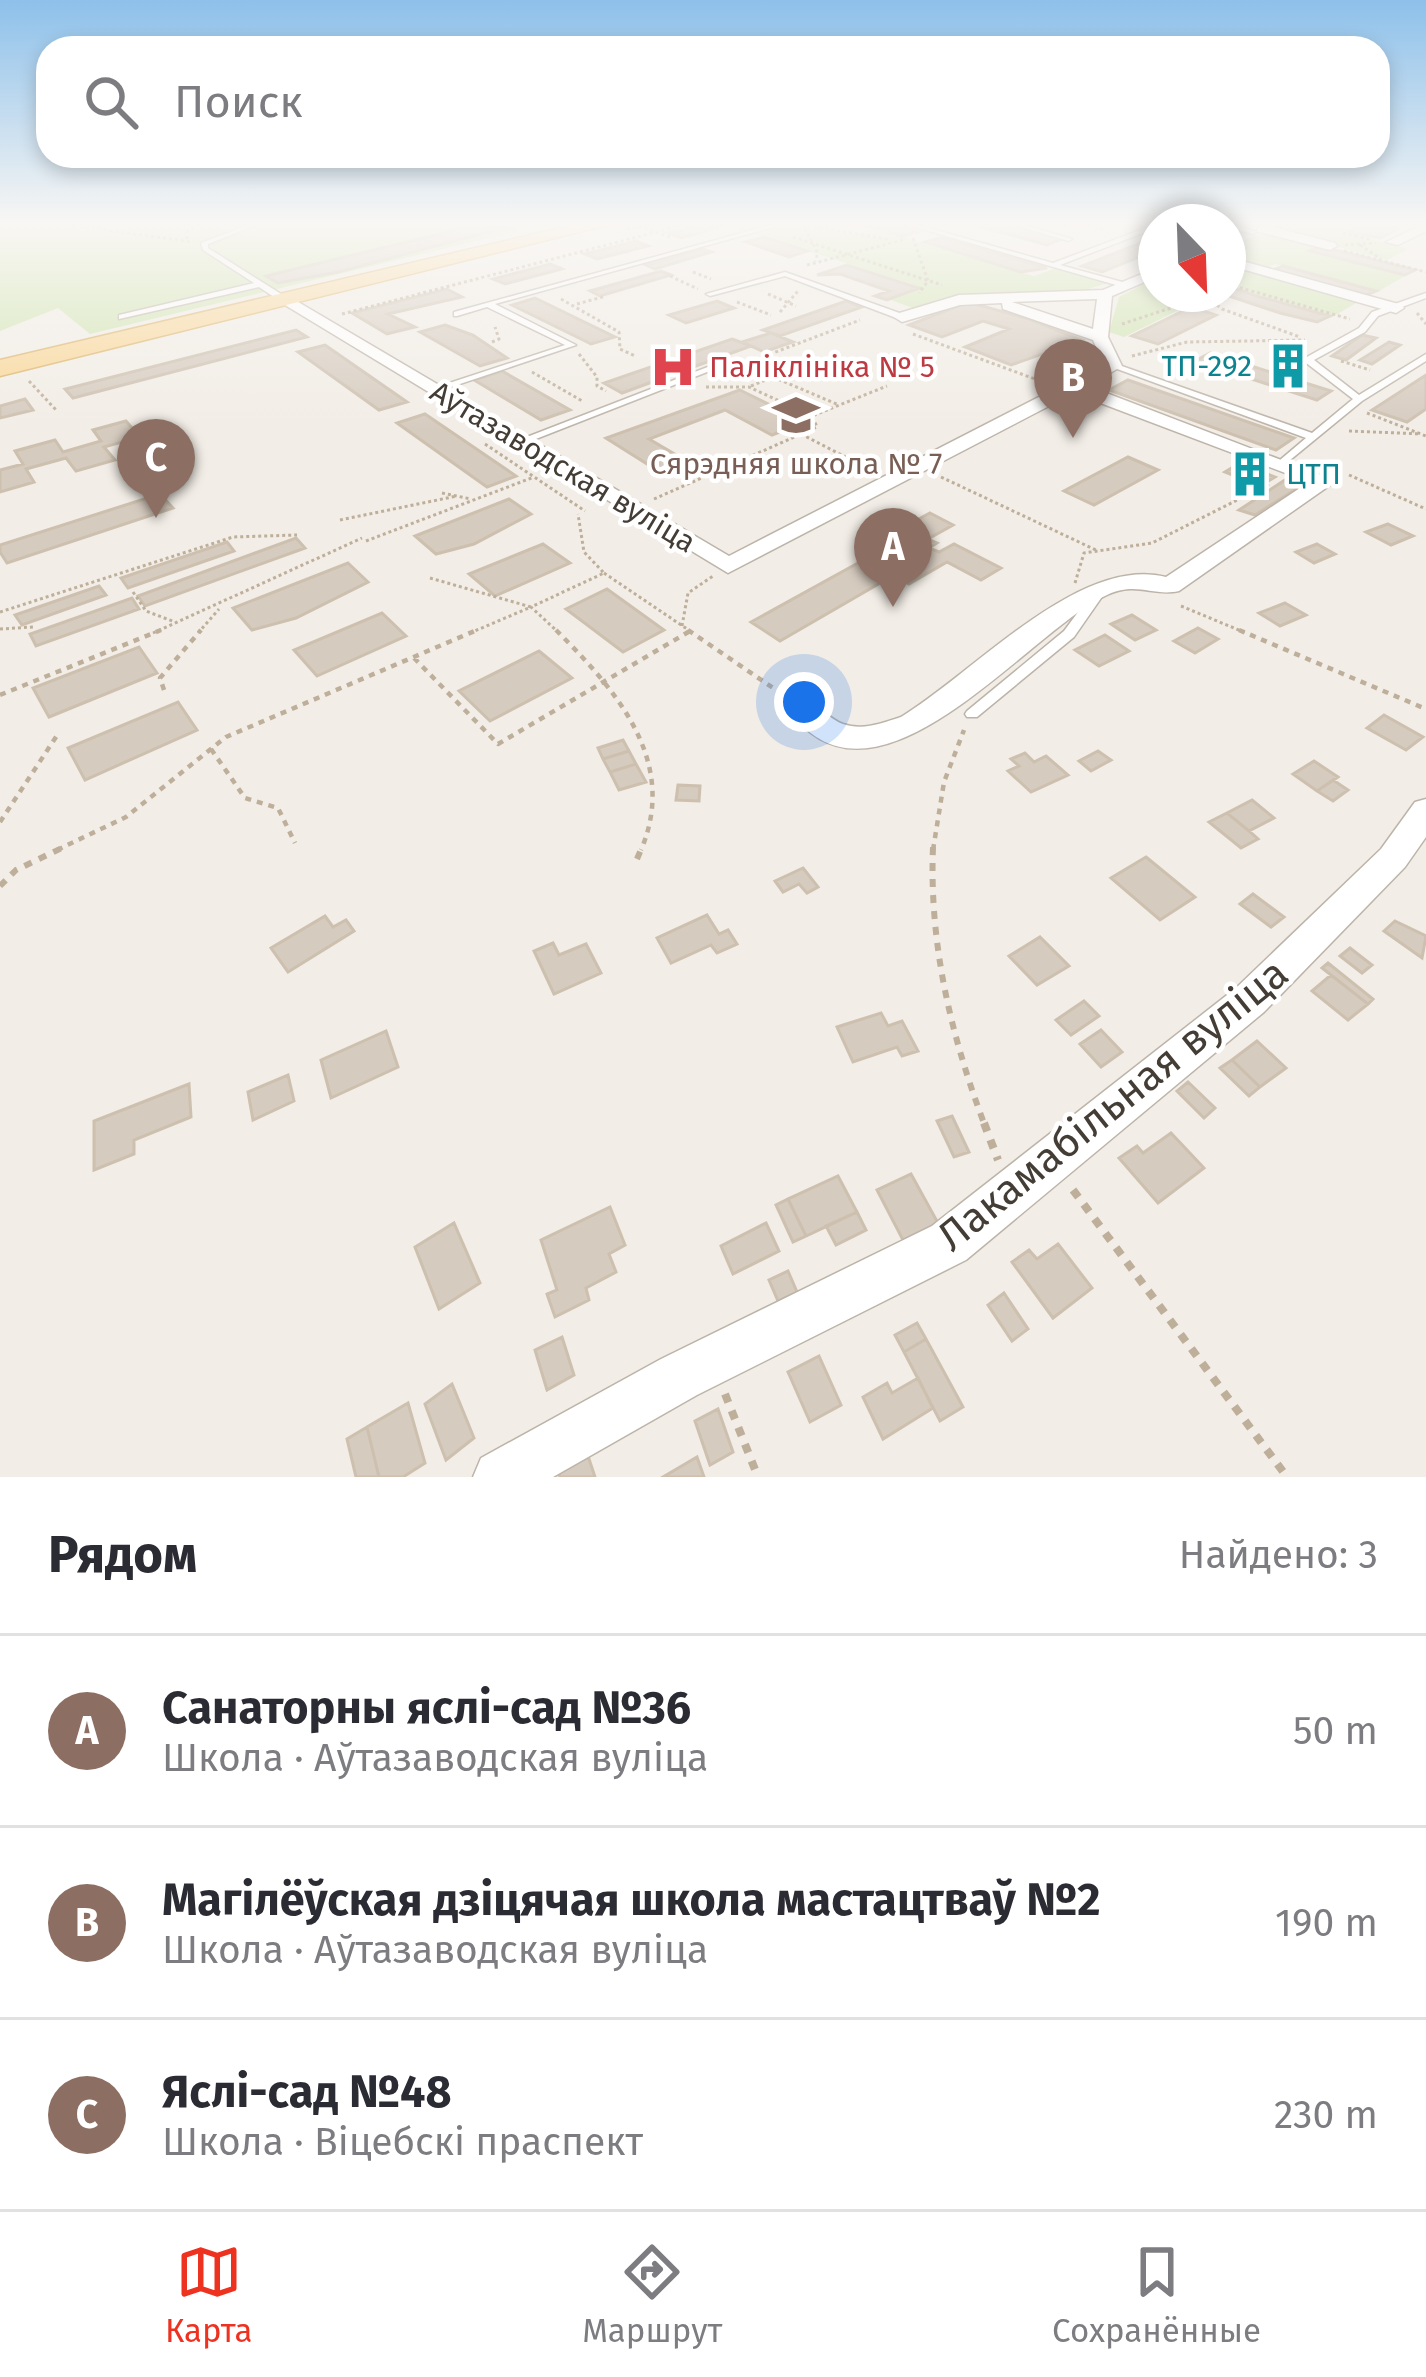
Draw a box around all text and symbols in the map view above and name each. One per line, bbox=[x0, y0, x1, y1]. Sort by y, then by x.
search box bbox=[36, 36, 1390, 168]
icon: search bbox=[78, 69, 144, 135]
text: Поиск bbox=[174, 75, 303, 129]
north arrow bbox=[1138, 204, 1246, 312]
pin: B bbox=[1034, 339, 1112, 438]
building icon: ТП-292 bbox=[1263, 341, 1313, 391]
hospital icon: Паліклініка № 5 bbox=[648, 342, 698, 392]
place label: ТП-292 bbox=[1161, 348, 1252, 384]
place label: Паліклініка № 5 bbox=[709, 349, 935, 385]
street label: Аўтазаводская вуліца bbox=[424, 374, 702, 560]
school or university icon: Сярэдняя школа № 7 bbox=[771, 390, 821, 440]
pin: C bbox=[117, 419, 195, 518]
place label: Сярэдняя школа № 7 bbox=[650, 446, 942, 482]
building icon: ЦТП bbox=[1225, 449, 1275, 499]
place label: ЦТП bbox=[1286, 456, 1341, 492]
pin: A bbox=[854, 508, 932, 607]
your location bbox=[774, 672, 834, 732]
street label: Лакамабільная вуліца bbox=[927, 948, 1298, 1262]
text: Рядом bbox=[48, 1524, 197, 1586]
text: Найдено: 3 bbox=[1179, 1532, 1378, 1578]
text: Санаторны яслі-сад №36 bbox=[162, 1681, 691, 1735]
text: A bbox=[75, 1708, 99, 1754]
text: 50 m bbox=[1293, 1708, 1378, 1754]
text: Школа · Аўтазаводская вуліца bbox=[162, 1735, 708, 1781]
text: Магілёўская дзіцячая школа мастацтваў №2 bbox=[162, 1873, 1101, 1927]
text: B bbox=[75, 1900, 99, 1946]
text: 190 m bbox=[1275, 1900, 1378, 1946]
text: Школа · Аўтазаводская вуліца bbox=[162, 1927, 708, 1973]
text: Яслі-сад №48 bbox=[162, 2065, 452, 2119]
text: C bbox=[76, 2092, 98, 2138]
text: 230 m bbox=[1274, 2092, 1378, 2138]
text: Школа · Віцебскі праспект bbox=[162, 2119, 643, 2165]
tab: Карта bbox=[165, 2239, 252, 2351]
tab: Маршрут bbox=[582, 2239, 722, 2351]
tab: Сохранённые bbox=[1052, 2239, 1261, 2351]

